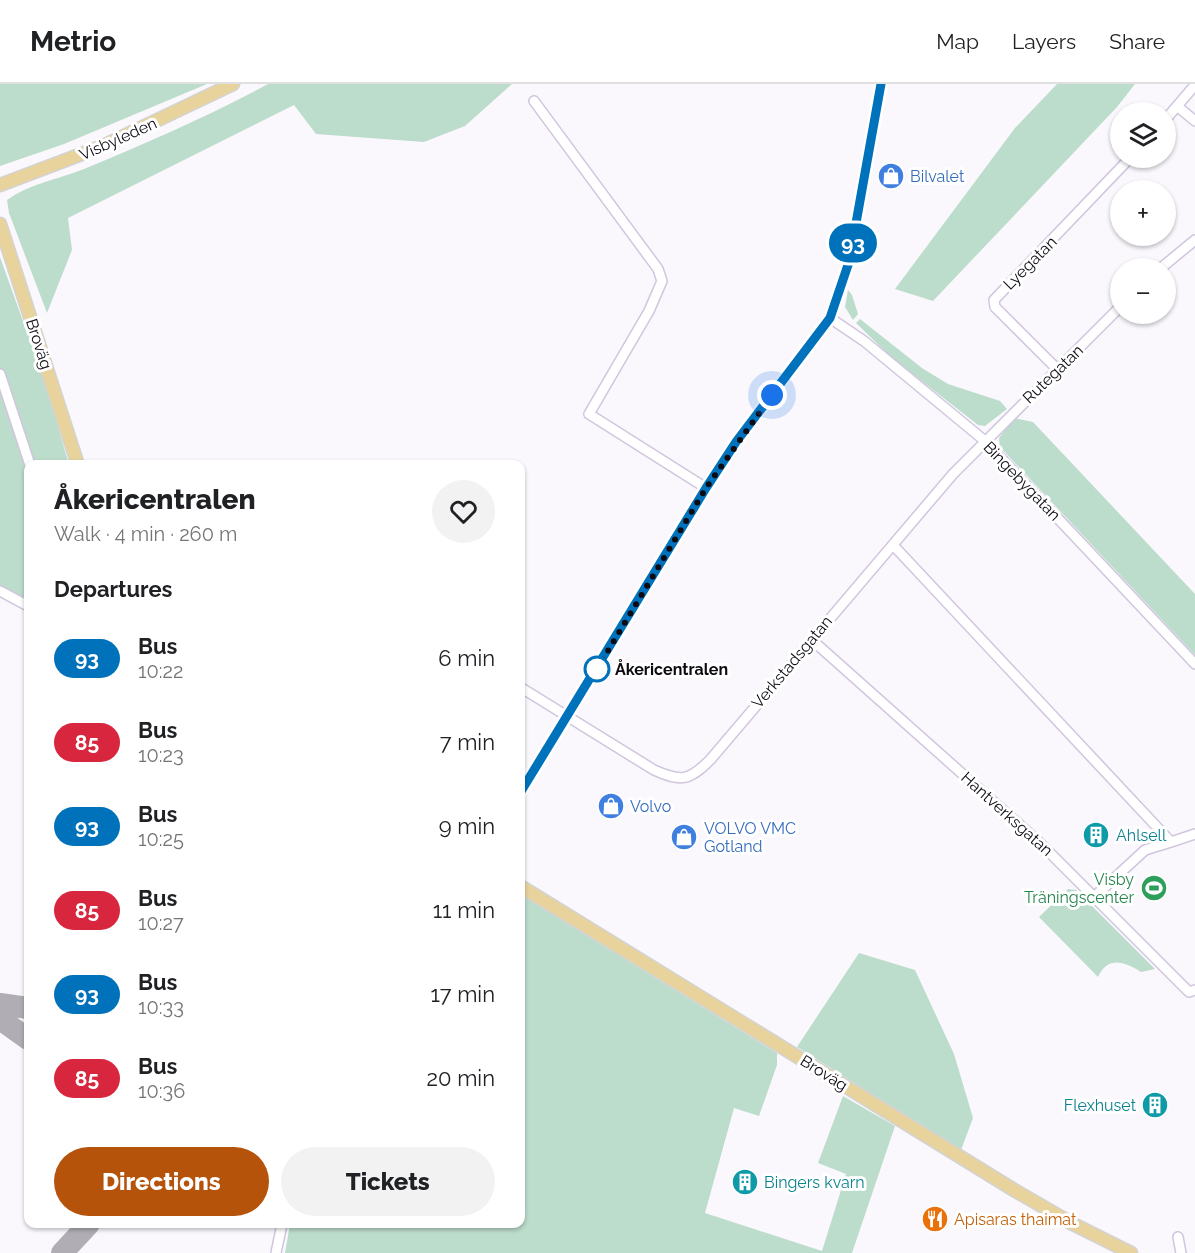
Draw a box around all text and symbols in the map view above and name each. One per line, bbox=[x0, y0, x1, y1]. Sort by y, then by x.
text: Metrio bbox=[30, 25, 116, 58]
text: Map bbox=[936, 29, 979, 54]
text: Layers bbox=[1012, 29, 1076, 54]
text: Share bbox=[1109, 29, 1165, 54]
map controls bbox=[1110, 102, 1176, 324]
button: layers bbox=[1110, 102, 1176, 168]
street label: Visbyleden bbox=[76, 113, 160, 165]
shop icon: Bilvalet bbox=[876, 161, 906, 191]
place label: Bilvalet bbox=[910, 167, 965, 186]
button: + bbox=[1110, 180, 1176, 246]
line badge: 93 bbox=[826, 224, 880, 262]
text: 93 bbox=[841, 231, 865, 256]
street label: Lyegatan bbox=[999, 232, 1061, 294]
button: − bbox=[1110, 258, 1176, 324]
street label: Broväg bbox=[22, 316, 56, 372]
street label: Rutegatan bbox=[1019, 341, 1087, 407]
your location bbox=[757, 380, 787, 410]
street label: Bingebygatan bbox=[979, 437, 1065, 525]
button: heart bbox=[432, 480, 495, 543]
text: Åkericentralen bbox=[54, 483, 256, 516]
text: Walk · 4 min · 260 m bbox=[54, 522, 237, 546]
text: Departures bbox=[54, 576, 172, 602]
street label: Verkstadsgatan bbox=[748, 612, 836, 712]
text: Bus bbox=[138, 633, 177, 659]
text: 6 min bbox=[438, 645, 495, 671]
text: 93 bbox=[75, 646, 99, 671]
marker: Åkericentralen bbox=[584, 656, 610, 682]
text: 10:22 bbox=[138, 659, 183, 683]
place label: Åkericentralen bbox=[615, 659, 728, 679]
text: Bus bbox=[138, 717, 177, 743]
text: 7 min bbox=[440, 729, 495, 755]
text: 85 bbox=[75, 730, 99, 755]
text: 10:23 bbox=[138, 743, 184, 767]
street label: Hantverksgatan bbox=[957, 768, 1057, 860]
shop icon: Volvo bbox=[596, 791, 626, 821]
place label: Volvo bbox=[630, 797, 671, 816]
text: Bus bbox=[138, 801, 177, 827]
text: 9 min bbox=[439, 813, 495, 839]
text: 93 bbox=[75, 814, 99, 839]
place label: VOLVO VMC Gotland bbox=[704, 819, 796, 856]
building icon: Ahlsell bbox=[1081, 820, 1111, 850]
shop icon: VOLVO VMC Gotland bbox=[669, 822, 699, 852]
place label: Ahlsell bbox=[1116, 826, 1167, 845]
text: 10:25 bbox=[138, 827, 184, 851]
place label: Visby Träningscenter bbox=[1024, 870, 1134, 907]
sports icon: Visby Träningscenter bbox=[1139, 873, 1169, 903]
text: Bus bbox=[138, 885, 177, 911]
text: 11 min bbox=[433, 897, 495, 923]
text: 85 bbox=[75, 898, 99, 923]
text: 10:27 bbox=[138, 911, 184, 935]
text: Bus bbox=[138, 969, 177, 995]
text: 17 min bbox=[430, 981, 495, 1007]
text: 93 bbox=[75, 982, 99, 1007]
text: 10:33 bbox=[138, 995, 184, 1019]
street label: Broväg bbox=[797, 1051, 851, 1095]
text: Bus bbox=[138, 1053, 177, 1079]
text: 20 min bbox=[427, 1065, 495, 1091]
text: 85 bbox=[75, 1066, 99, 1091]
text: 10:36 bbox=[138, 1079, 185, 1103]
building icon: Flexhuset bbox=[1140, 1090, 1170, 1120]
place label: Flexhuset bbox=[1064, 1096, 1137, 1115]
button: Directions bbox=[54, 1147, 269, 1216]
button: Tickets bbox=[281, 1147, 495, 1216]
building icon: Bingers kvarn bbox=[730, 1167, 760, 1197]
place label: Bingers kvarn bbox=[764, 1173, 865, 1192]
restaurant icon: Apisaras thaimat bbox=[920, 1204, 950, 1234]
place label: Apisaras thaimat bbox=[954, 1210, 1077, 1229]

